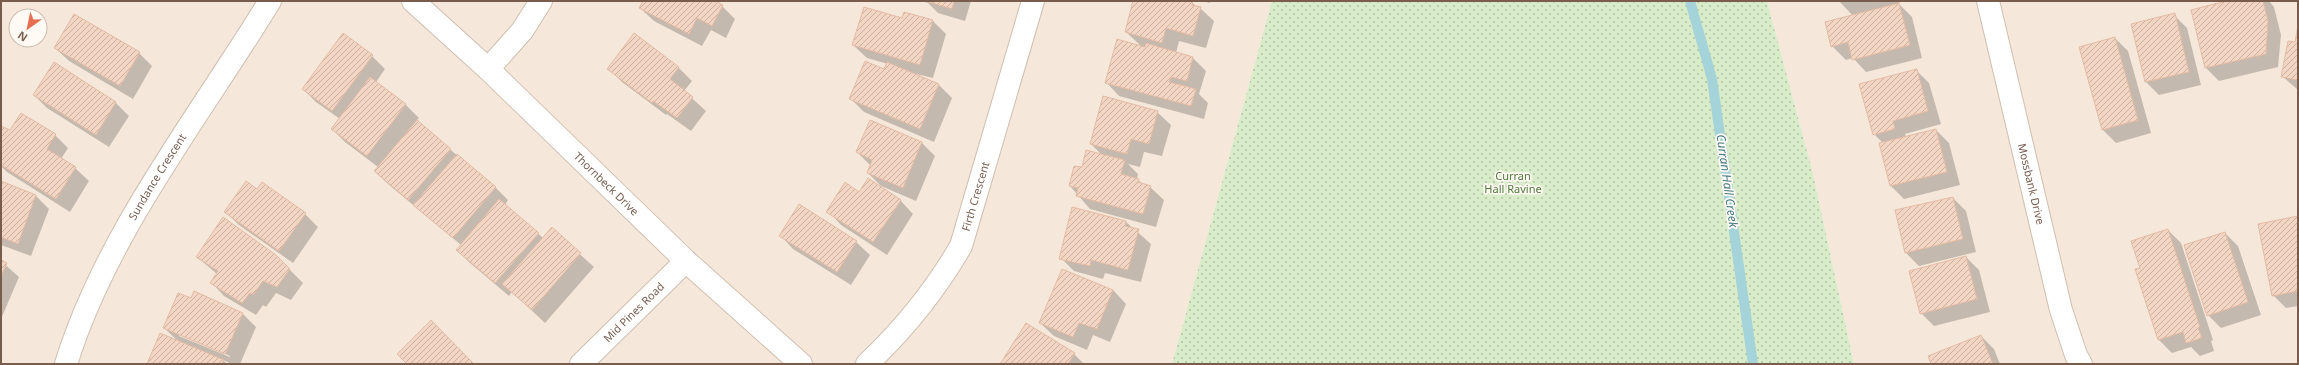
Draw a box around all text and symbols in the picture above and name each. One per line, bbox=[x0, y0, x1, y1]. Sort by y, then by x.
north arrow bbox=[8, 8, 48, 48]
text: N bbox=[14, 28, 30, 46]
street label: Sundance Crescent bbox=[125, 130, 189, 222]
water label: Curran Hall Creek bbox=[1713, 133, 1743, 230]
street label: Mossbank Drive bbox=[2015, 142, 2049, 226]
street label: Thornbeck Drive bbox=[571, 148, 642, 218]
street label: Firth Crescent bbox=[958, 160, 992, 233]
park label: Curran Hall Ravine bbox=[1484, 168, 1542, 196]
street label: Mid Pines Road bbox=[600, 279, 667, 345]

